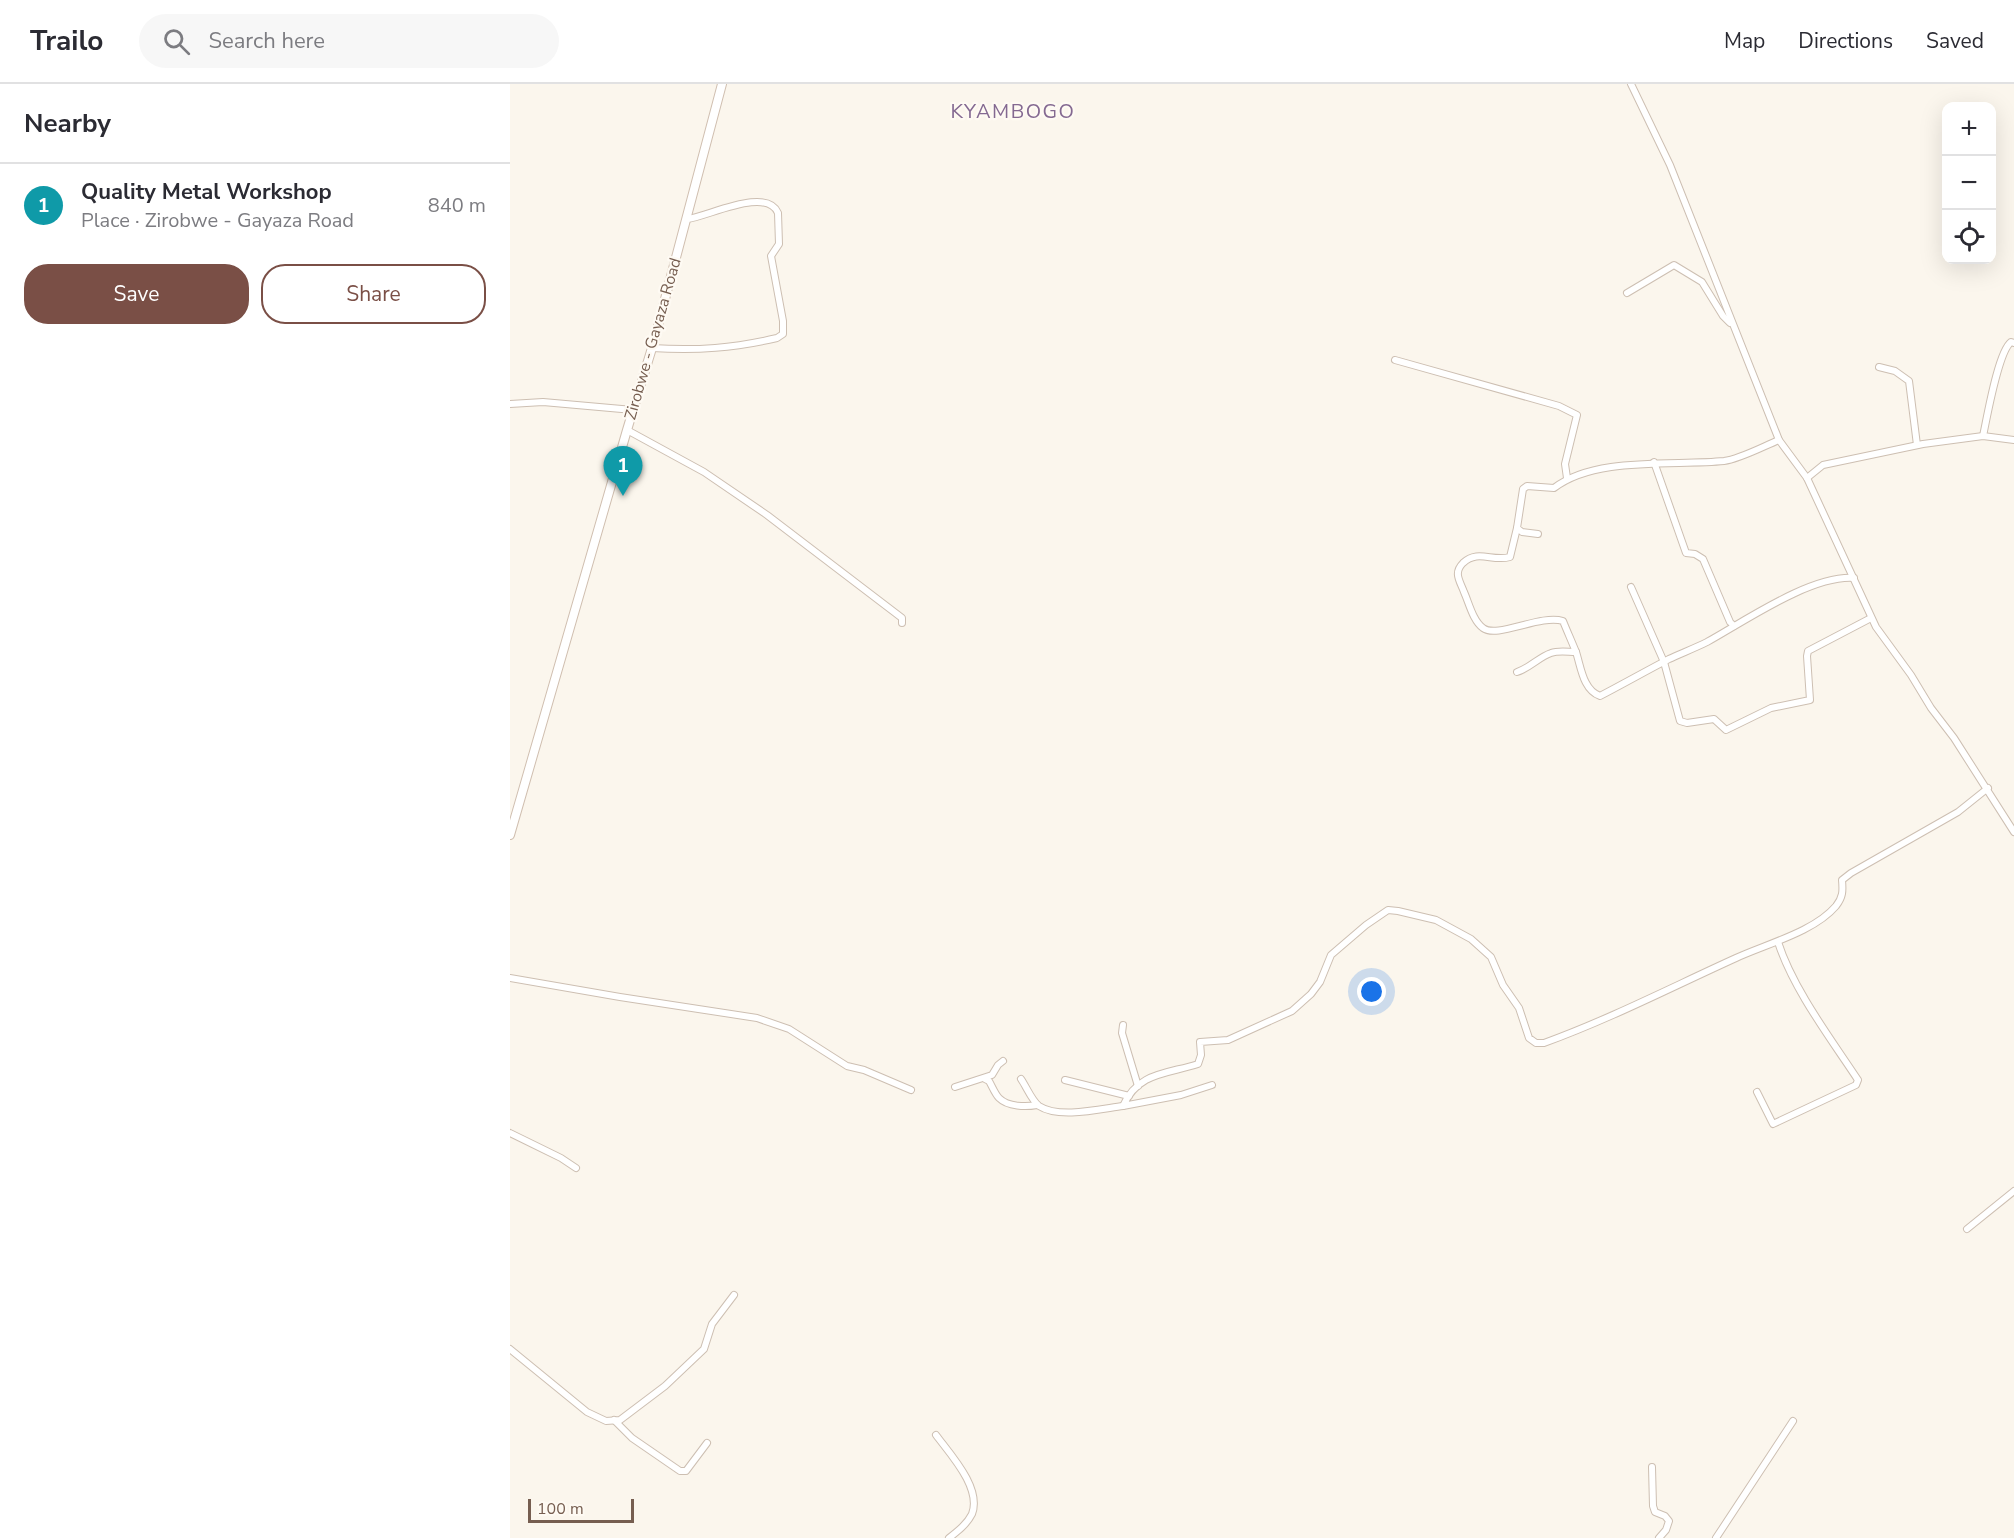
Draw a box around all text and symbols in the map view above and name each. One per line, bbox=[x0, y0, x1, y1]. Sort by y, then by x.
search box bbox=[139, 14, 559, 68]
text: Trailo bbox=[30, 22, 103, 60]
icon: search bbox=[160, 25, 193, 58]
text: Search here bbox=[208, 26, 325, 56]
text: Map bbox=[1724, 27, 1765, 55]
text: Directions bbox=[1798, 27, 1893, 55]
text: Saved bbox=[1926, 27, 1984, 55]
district label: KYAMBOGO bbox=[951, 98, 1075, 125]
map controls bbox=[1942, 102, 1996, 264]
button: + bbox=[1942, 102, 1996, 156]
text: Nearby bbox=[24, 106, 111, 141]
button: − bbox=[1942, 156, 1996, 210]
text: Quality Metal Workshop bbox=[81, 177, 332, 207]
text: 1 bbox=[38, 192, 50, 219]
text: 840 m bbox=[428, 192, 486, 219]
text: Place · Zirobwe - Gayaza Road bbox=[81, 207, 354, 234]
button: locate bbox=[1942, 210, 1996, 264]
street label: Zirobwe - Gayaza Road bbox=[619, 255, 687, 423]
button: Save bbox=[24, 264, 249, 324]
button: Share bbox=[261, 264, 486, 324]
pin: 1 bbox=[604, 446, 642, 496]
your location bbox=[1357, 977, 1386, 1006]
scale bar bbox=[528, 1496, 634, 1524]
text: 100 m bbox=[537, 1498, 584, 1520]

